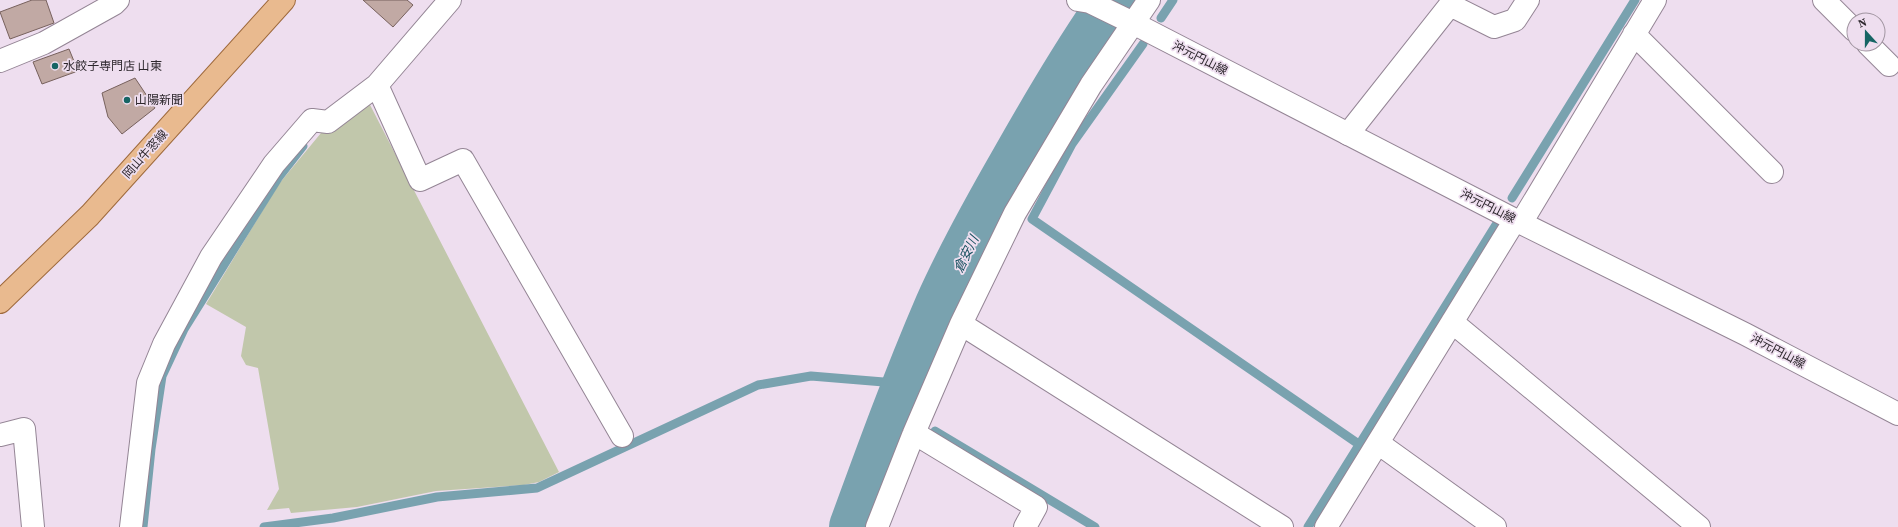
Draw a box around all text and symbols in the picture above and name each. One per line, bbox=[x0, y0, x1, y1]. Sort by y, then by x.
north arrow bbox=[1846, 12, 1886, 52]
text: N bbox=[1856, 15, 1869, 32]
street label: 沖元円山線 bbox=[1170, 37, 1230, 79]
place label: 水餃子専門店 山東 bbox=[63, 58, 162, 74]
marker: 水餃子専門店 山東 bbox=[50, 61, 60, 71]
place label: 山陽新聞 bbox=[135, 92, 183, 108]
marker: 山陽新聞 bbox=[122, 95, 132, 105]
street label: 岡山牛窓線 bbox=[119, 126, 171, 182]
street label: 沖元円山線 bbox=[1458, 185, 1518, 227]
water label: 倉安川 bbox=[950, 231, 983, 275]
street label: 沖元円山線 bbox=[1748, 330, 1808, 372]

